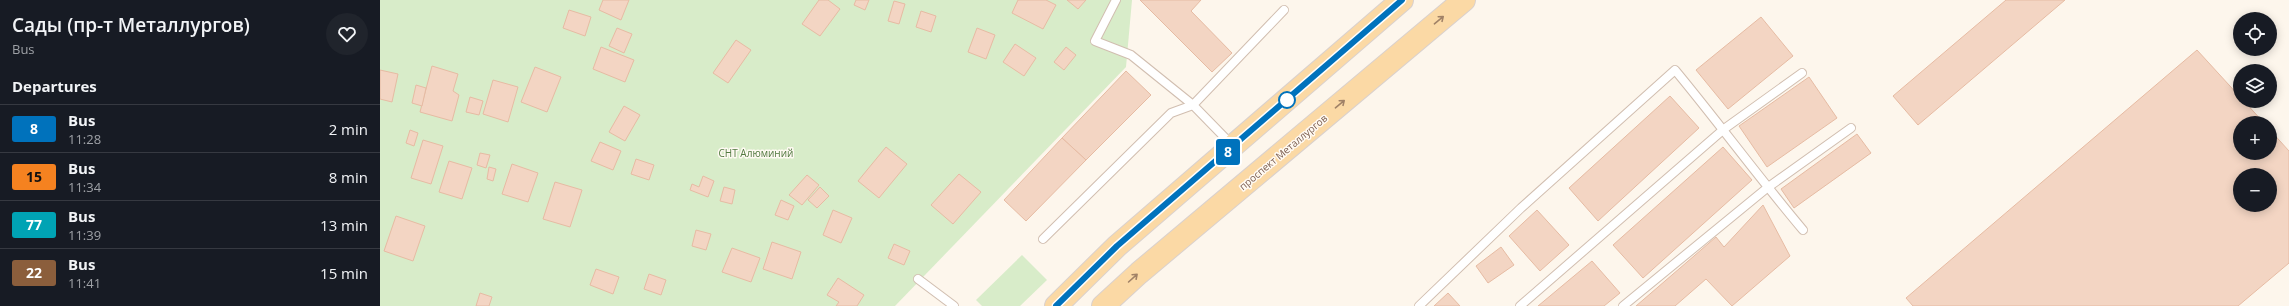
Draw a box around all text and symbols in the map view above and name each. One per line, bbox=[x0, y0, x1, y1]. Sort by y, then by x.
text: Сады (пр-т Металлургов) bbox=[12, 12, 250, 38]
map controls bbox=[2233, 12, 2277, 212]
button: locate bbox=[2233, 12, 2277, 56]
button: heart bbox=[326, 13, 368, 55]
one-way arrow bbox=[1434, 16, 1445, 25]
text: Bus bbox=[12, 40, 35, 58]
button: layers bbox=[2233, 64, 2277, 108]
text: Departures bbox=[12, 76, 97, 96]
unlabelled marker bbox=[1278, 91, 1296, 109]
one-way arrow bbox=[1334, 99, 1345, 108]
text: Bus bbox=[68, 110, 95, 130]
street label: проспект Металлургов bbox=[1236, 111, 1330, 193]
button: + bbox=[2233, 116, 2277, 160]
text: 8 bbox=[30, 119, 38, 138]
text: 2 min bbox=[329, 119, 368, 139]
text: 11:28 bbox=[68, 130, 101, 148]
line badge: 8 bbox=[1215, 139, 1241, 165]
text: 8 bbox=[1224, 142, 1232, 161]
park label: СНТ Алюминий bbox=[719, 146, 793, 160]
text: Bus bbox=[68, 158, 95, 178]
text: 15 bbox=[26, 167, 42, 186]
text: 8 min bbox=[329, 167, 368, 187]
button: − bbox=[2233, 168, 2277, 212]
text: 11:34 bbox=[68, 178, 101, 196]
text: Bus bbox=[68, 206, 95, 226]
text: 77 bbox=[26, 215, 42, 234]
text: 13 min bbox=[320, 215, 368, 235]
text: 11:39 bbox=[68, 226, 101, 244]
text: Bus bbox=[68, 254, 95, 274]
text: 22 bbox=[26, 263, 42, 282]
text: 15 min bbox=[320, 263, 368, 283]
text: 11:41 bbox=[68, 274, 101, 292]
one-way arrow bbox=[1128, 274, 1138, 283]

